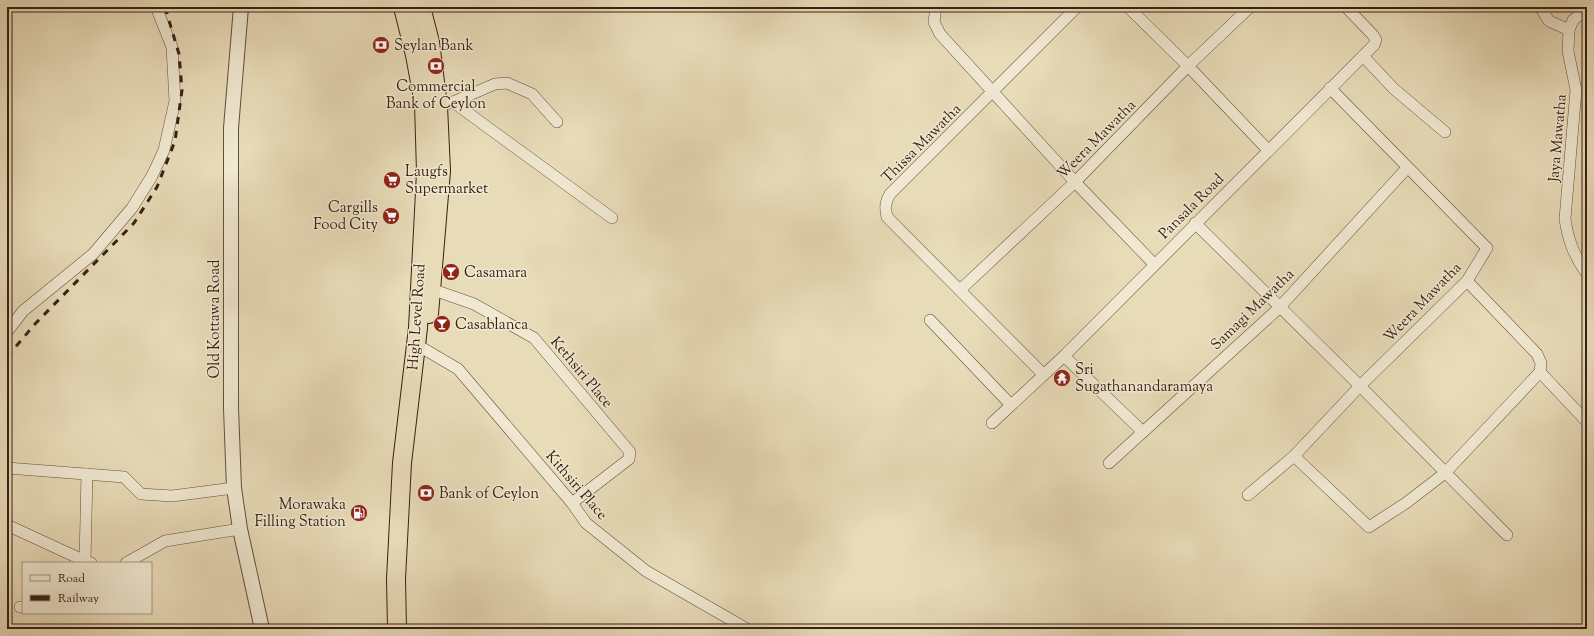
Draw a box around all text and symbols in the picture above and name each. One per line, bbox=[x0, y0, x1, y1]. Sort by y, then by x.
bank icon: Seylan Bank bbox=[371, 35, 391, 55]
place label: Seylan Bank bbox=[394, 36, 474, 57]
bank icon: Commercial Bank of Ceylon bbox=[426, 56, 446, 76]
place label: Commercial Bank of Ceylon bbox=[386, 77, 486, 115]
street label: Jaya Mawatha bbox=[1544, 93, 1573, 184]
street label: Weera Mawatha bbox=[1053, 96, 1141, 184]
street label: Thissa Mawatha bbox=[878, 100, 967, 189]
place label: Laugfs Supermarket bbox=[405, 162, 488, 200]
street label: Pansala Road bbox=[1155, 169, 1230, 244]
supermarket icon: Laugfs Supermarket bbox=[382, 170, 402, 190]
place label: Cargills Food City bbox=[313, 198, 379, 236]
supermarket icon: Cargills Food City bbox=[381, 206, 401, 226]
street label: Weera Mawatha bbox=[1379, 258, 1467, 348]
street label: Old Kottawa Road bbox=[205, 259, 226, 378]
bar icon: Casamara bbox=[441, 262, 461, 282]
street label: High Level Road bbox=[403, 263, 432, 371]
place label: Casamara bbox=[464, 263, 527, 284]
street label: Samagi Mawatha bbox=[1207, 265, 1300, 356]
bar icon: Casablanca bbox=[432, 314, 452, 334]
place label: Casablanca bbox=[455, 315, 528, 336]
street label: Kethsiri Place bbox=[545, 333, 617, 413]
place label: Sri Sugathanandaramaya bbox=[1075, 360, 1213, 398]
temple icon: Sri Sugathanandaramaya bbox=[1052, 368, 1072, 388]
street label: Kithsiri Place bbox=[540, 447, 612, 525]
bank icon: Bank of Ceylon bbox=[416, 483, 436, 503]
place label: Bank of Ceylon bbox=[439, 484, 539, 505]
place label: Morawaka Filling Station bbox=[255, 495, 346, 533]
fuel station icon: Morawaka Filling Station bbox=[349, 503, 369, 523]
legend bbox=[22, 562, 152, 614]
text: Road bbox=[58, 570, 85, 588]
text: Railway bbox=[58, 590, 99, 608]

